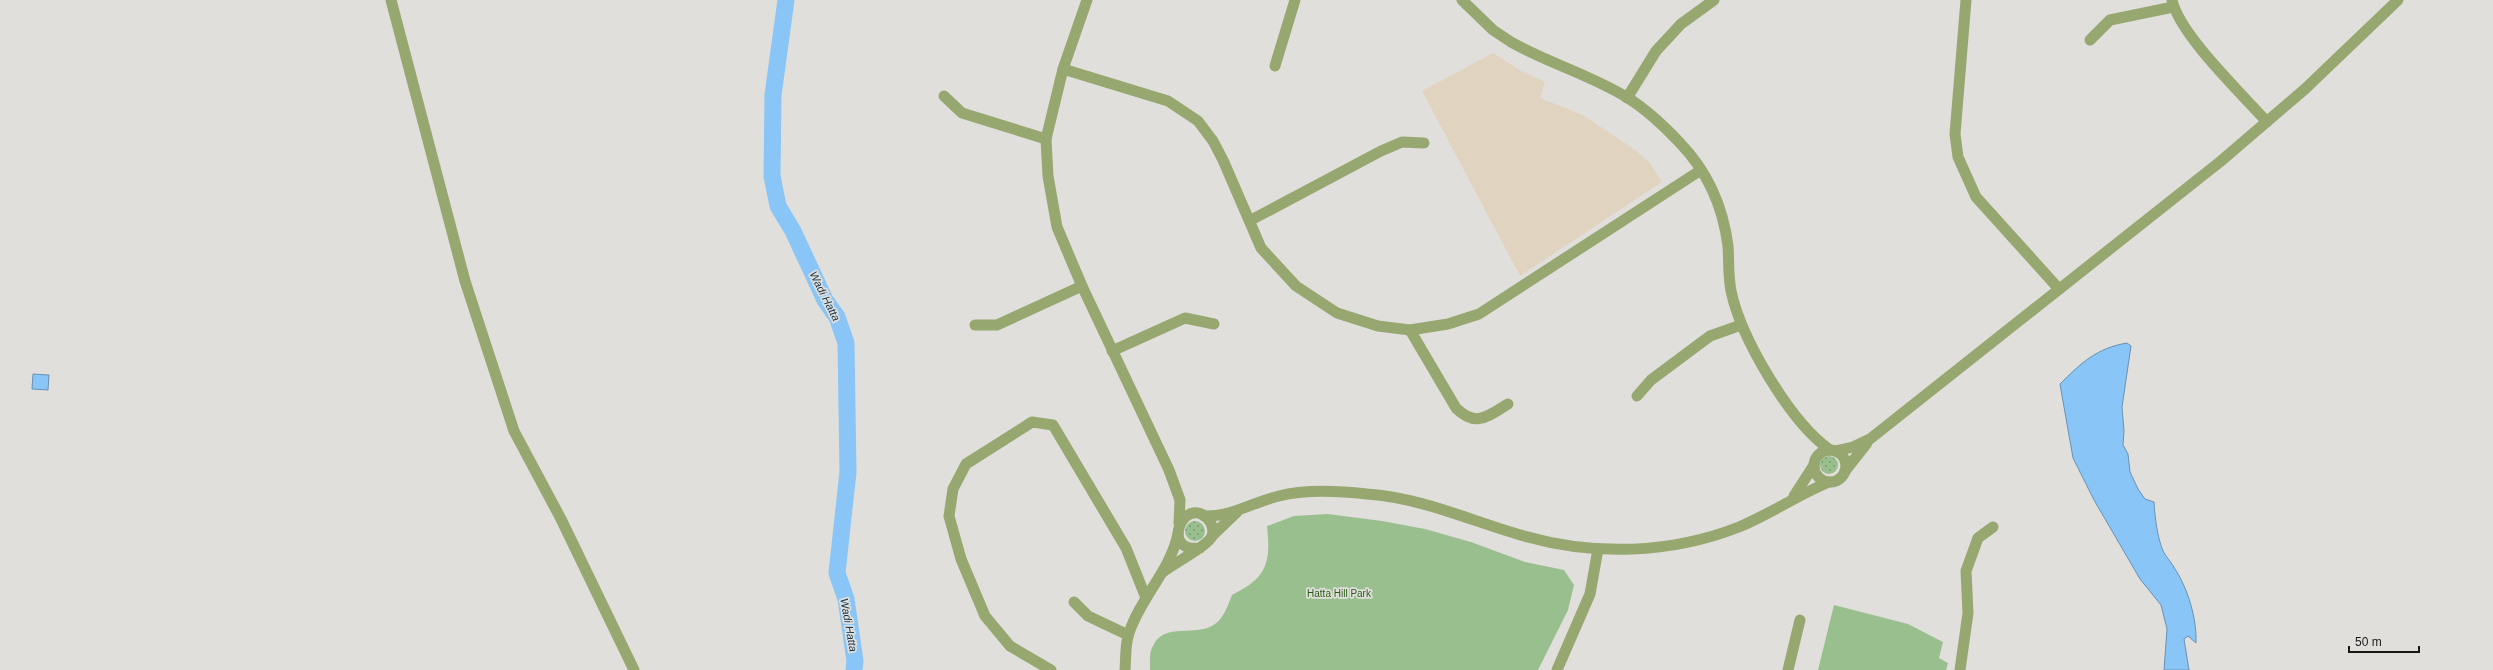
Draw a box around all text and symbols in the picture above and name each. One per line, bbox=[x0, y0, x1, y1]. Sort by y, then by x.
water label: Wadi Hatta bbox=[807, 269, 843, 323]
park label: Hatta Hill Park bbox=[1307, 588, 1372, 599]
water label: Wadi Hatta bbox=[838, 597, 860, 653]
scale bar bbox=[2349, 628, 2419, 654]
text: 50 m bbox=[2355, 635, 2382, 649]

